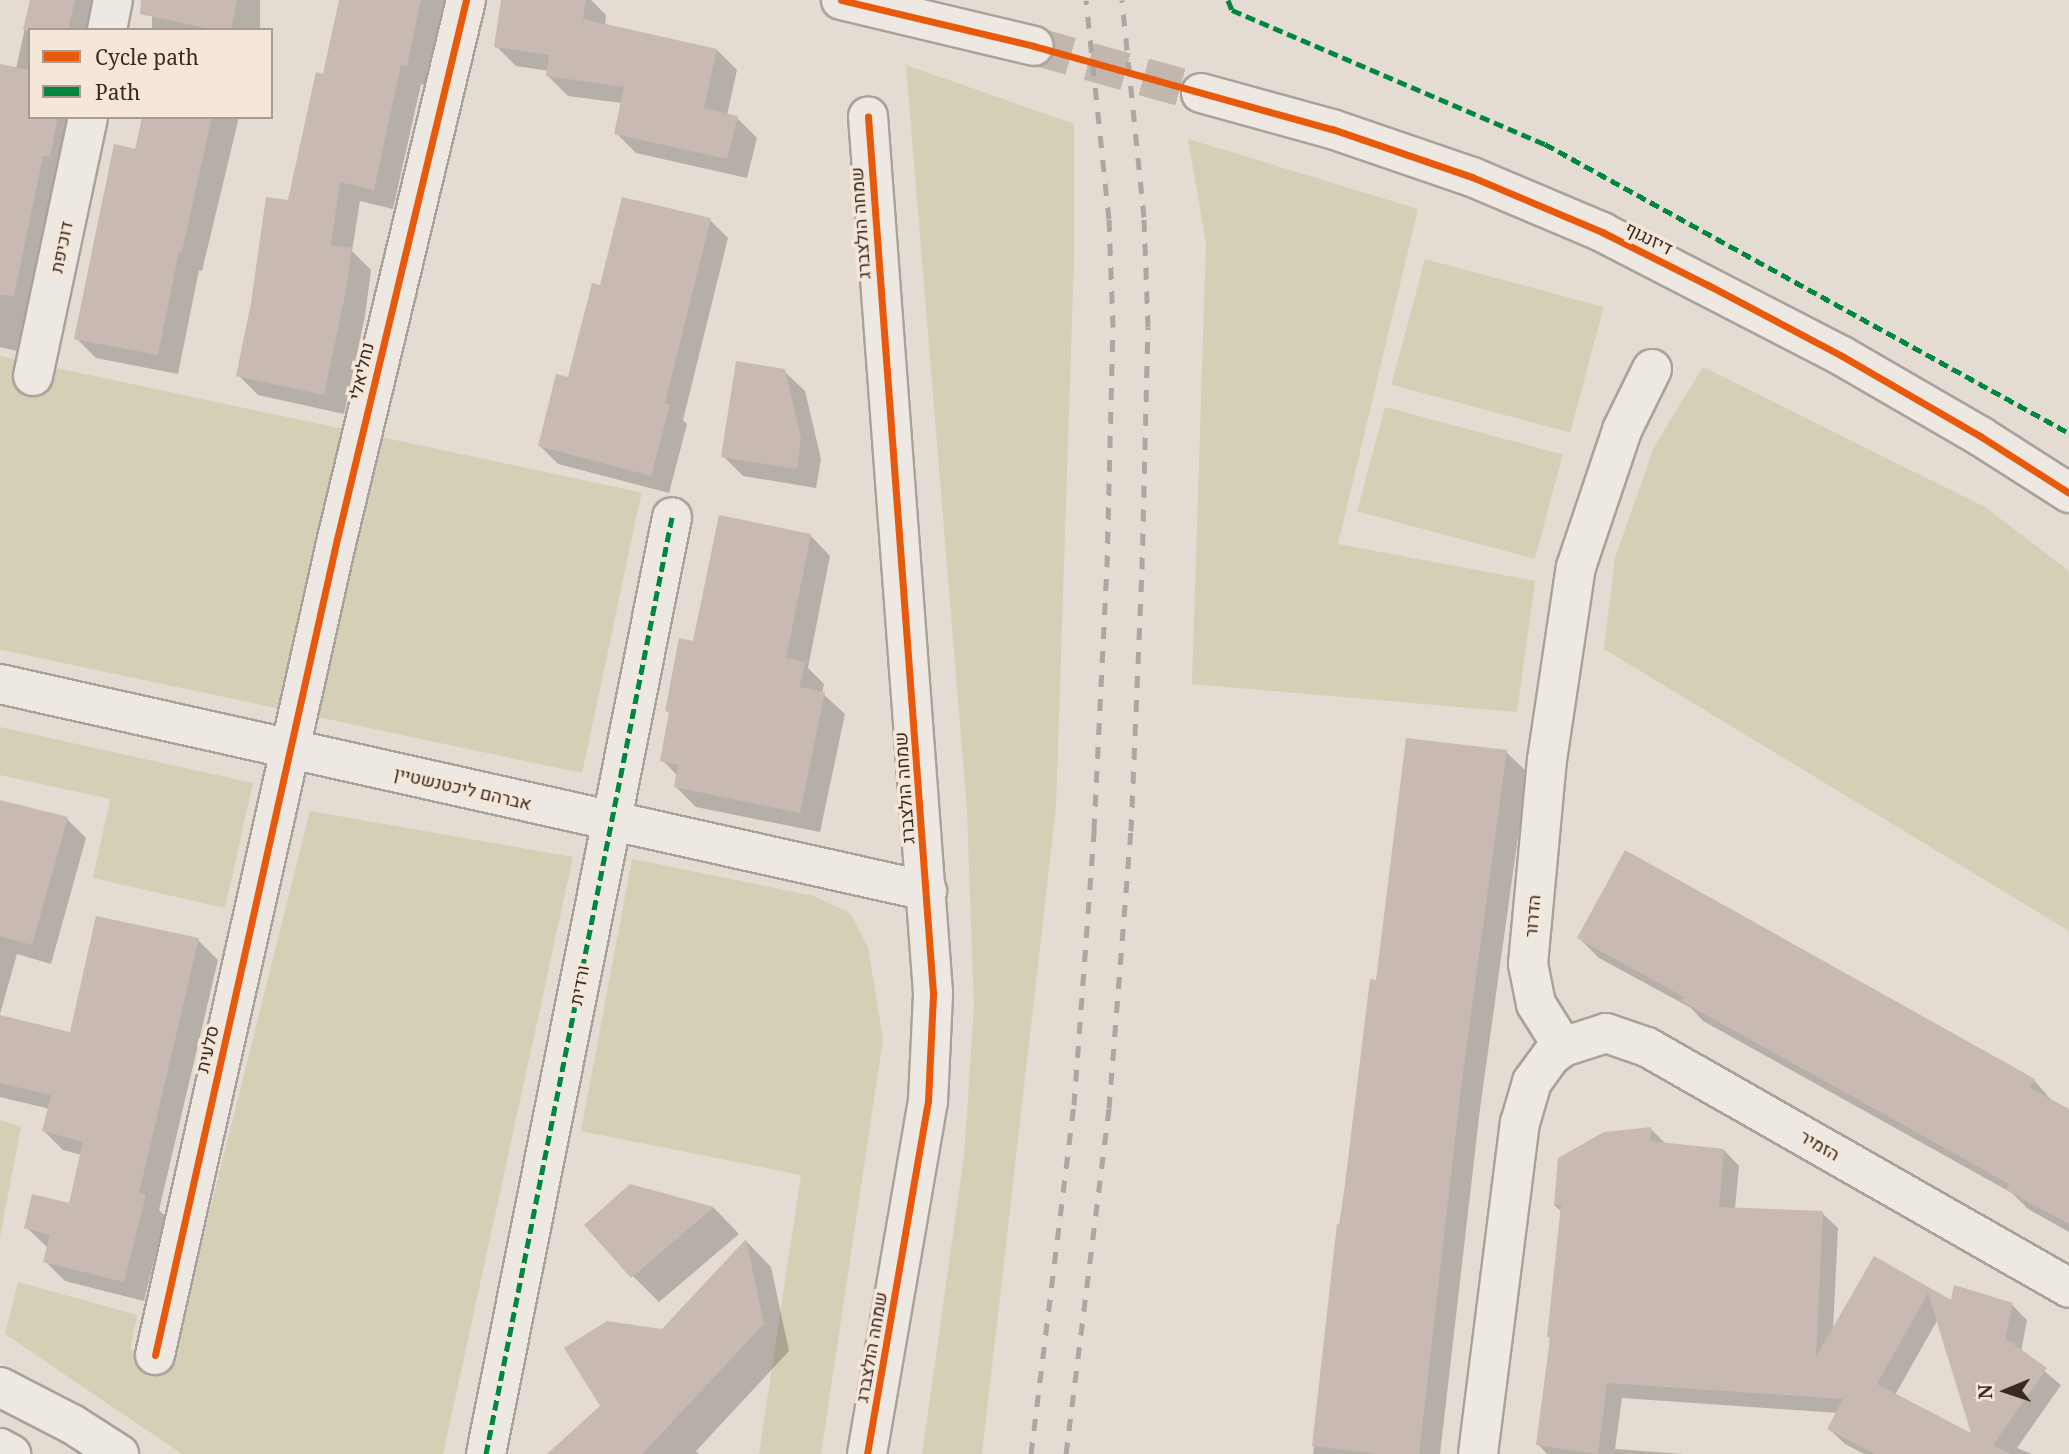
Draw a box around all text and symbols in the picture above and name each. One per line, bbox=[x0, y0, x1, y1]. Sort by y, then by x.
legend bbox=[28, 28, 273, 119]
text: Cycle path bbox=[95, 43, 199, 71]
text: Path bbox=[95, 78, 140, 106]
street label: שמחה הולצברג bbox=[845, 166, 875, 280]
street label: דיזנגוף bbox=[1622, 217, 1676, 259]
street label: דוכיפת bbox=[45, 219, 77, 275]
street label: נחליאלי bbox=[344, 340, 378, 402]
street label: שמחה הולצברג bbox=[889, 731, 919, 845]
street label: אברהם ליכטנשטיין bbox=[392, 762, 534, 814]
street label: הדרור bbox=[1519, 894, 1545, 938]
street label: ורדית bbox=[565, 963, 593, 1007]
street label: סלעית bbox=[191, 1023, 223, 1075]
street label: הזמיר bbox=[1796, 1125, 1844, 1165]
street label: שמחה הולצברג bbox=[851, 1290, 891, 1404]
north arrow bbox=[1971, 1356, 2041, 1426]
text: N bbox=[1972, 1384, 1998, 1400]

